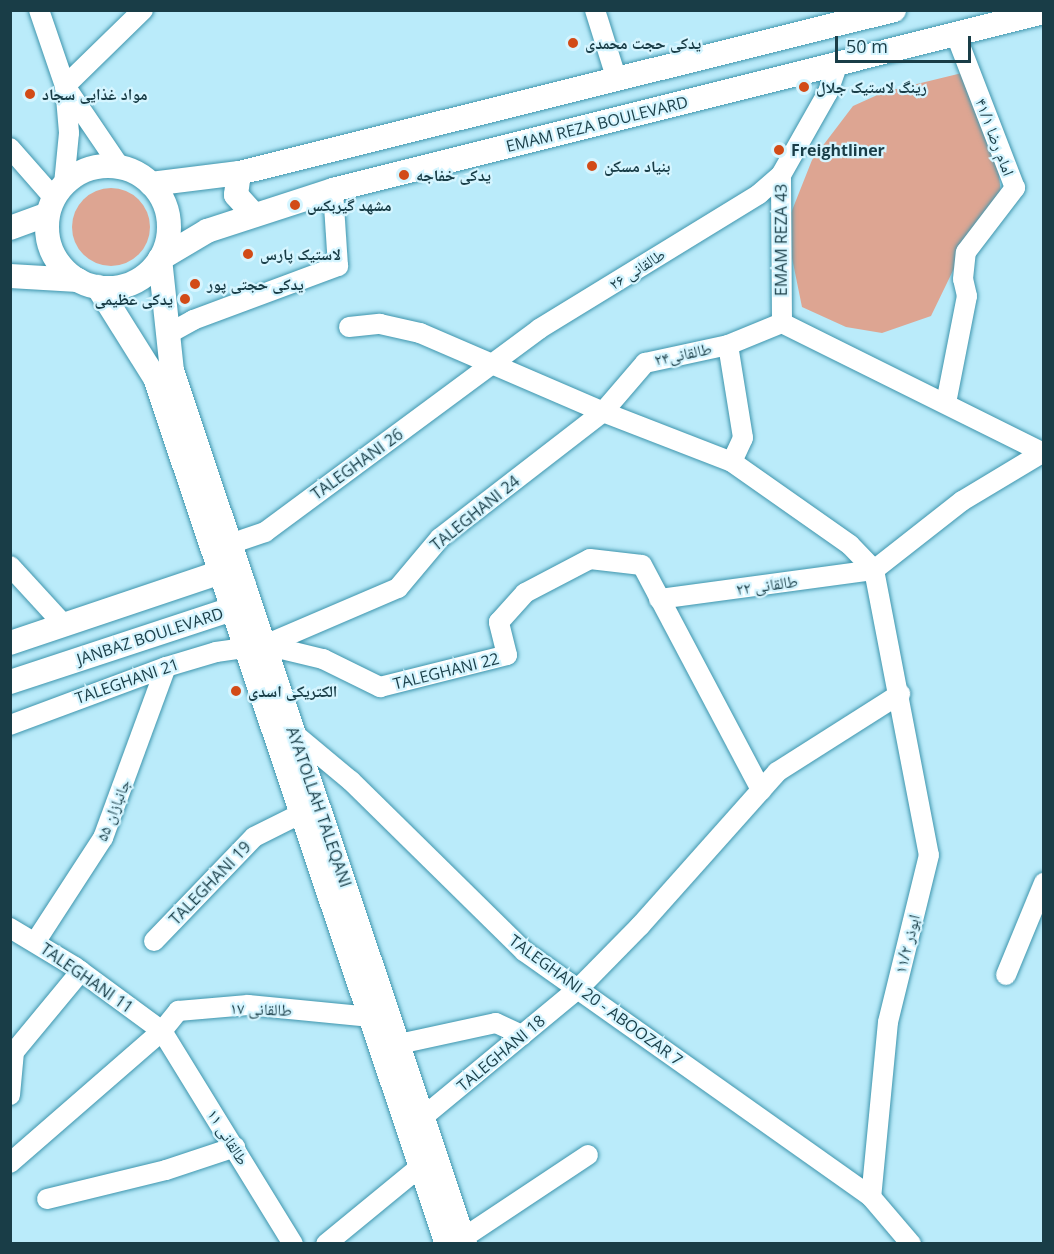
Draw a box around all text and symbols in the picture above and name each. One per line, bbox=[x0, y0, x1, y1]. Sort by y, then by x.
scale bar bbox=[838, 24, 974, 62]
place label: یدکی حجت محمدی bbox=[585, 33, 701, 53]
text: 50 m bbox=[846, 34, 888, 58]
marker: یدکی حجت محمدی bbox=[566, 36, 580, 50]
place label: رینگ لاستیک جلال bbox=[816, 77, 927, 97]
marker: رینگ لاستیک جلال bbox=[797, 80, 811, 94]
place label: مواد غذایی سجاد bbox=[42, 84, 148, 104]
marker: مواد غذایی سجاد bbox=[23, 87, 37, 101]
street label: EMAM REZA BOULEVARD bbox=[504, 92, 690, 156]
street label: امام رضا ۴۱/۱ bbox=[971, 96, 1019, 178]
place label: Freightliner bbox=[791, 140, 885, 160]
marker: Freightliner bbox=[772, 143, 786, 157]
place label: بنیاد مسکن bbox=[604, 156, 670, 176]
marker: بنیاد مسکن bbox=[585, 159, 599, 173]
place label: یدکی خفاجه bbox=[416, 165, 491, 185]
marker: یدکی خفاجه bbox=[397, 168, 411, 182]
street label: EMAM REZA 43 bbox=[771, 184, 791, 296]
place label: مشهد گیربکس bbox=[307, 195, 392, 215]
marker: مشهد گیربکس bbox=[288, 198, 302, 212]
place label: لاستیک پارس bbox=[260, 244, 341, 264]
street label: طالقانی ۲۶ bbox=[606, 244, 668, 294]
marker: لاستیک پارس bbox=[241, 247, 255, 261]
place label: یدکی حجتی پور bbox=[207, 274, 304, 294]
marker: یدکی حجتی پور bbox=[188, 277, 202, 291]
place label: یدکی عظیمی bbox=[94, 289, 173, 309]
marker: یدکی عظیمی bbox=[178, 292, 192, 306]
street label: طالقانی۲۴ bbox=[653, 339, 713, 369]
street label: TALEGHANI 26 bbox=[307, 424, 407, 504]
street label: TALEGHANI 24 bbox=[427, 471, 523, 555]
street label: طالقانی ۲۲ bbox=[735, 571, 799, 599]
street label: JANBAZ BOULEVARD bbox=[74, 603, 226, 669]
street label: TALEGHANI 22 bbox=[391, 649, 501, 693]
street label: TALEGHANI 21 bbox=[72, 654, 182, 708]
place label: الکتریکی اسدی bbox=[248, 681, 337, 701]
marker: الکتریکی اسدی bbox=[229, 684, 243, 698]
street label: AYATOLLAH TALEQANI bbox=[283, 724, 355, 890]
street label: جانبازان ۵۵ bbox=[92, 776, 134, 844]
street label: TALEGHANI 19 bbox=[165, 837, 255, 929]
street label: ابوذر ۱۱/۲ bbox=[890, 913, 924, 975]
street label: TALEGHANI 20 - ABOOZAR 7 bbox=[505, 931, 687, 1069]
street label: TALEGHANI 11 bbox=[37, 939, 137, 1017]
street label: طالقانی ۱۷ bbox=[230, 998, 292, 1020]
street label: TALEGHANI 18 bbox=[453, 1011, 549, 1095]
street label: طالقانی ۱۱ bbox=[203, 1106, 253, 1168]

